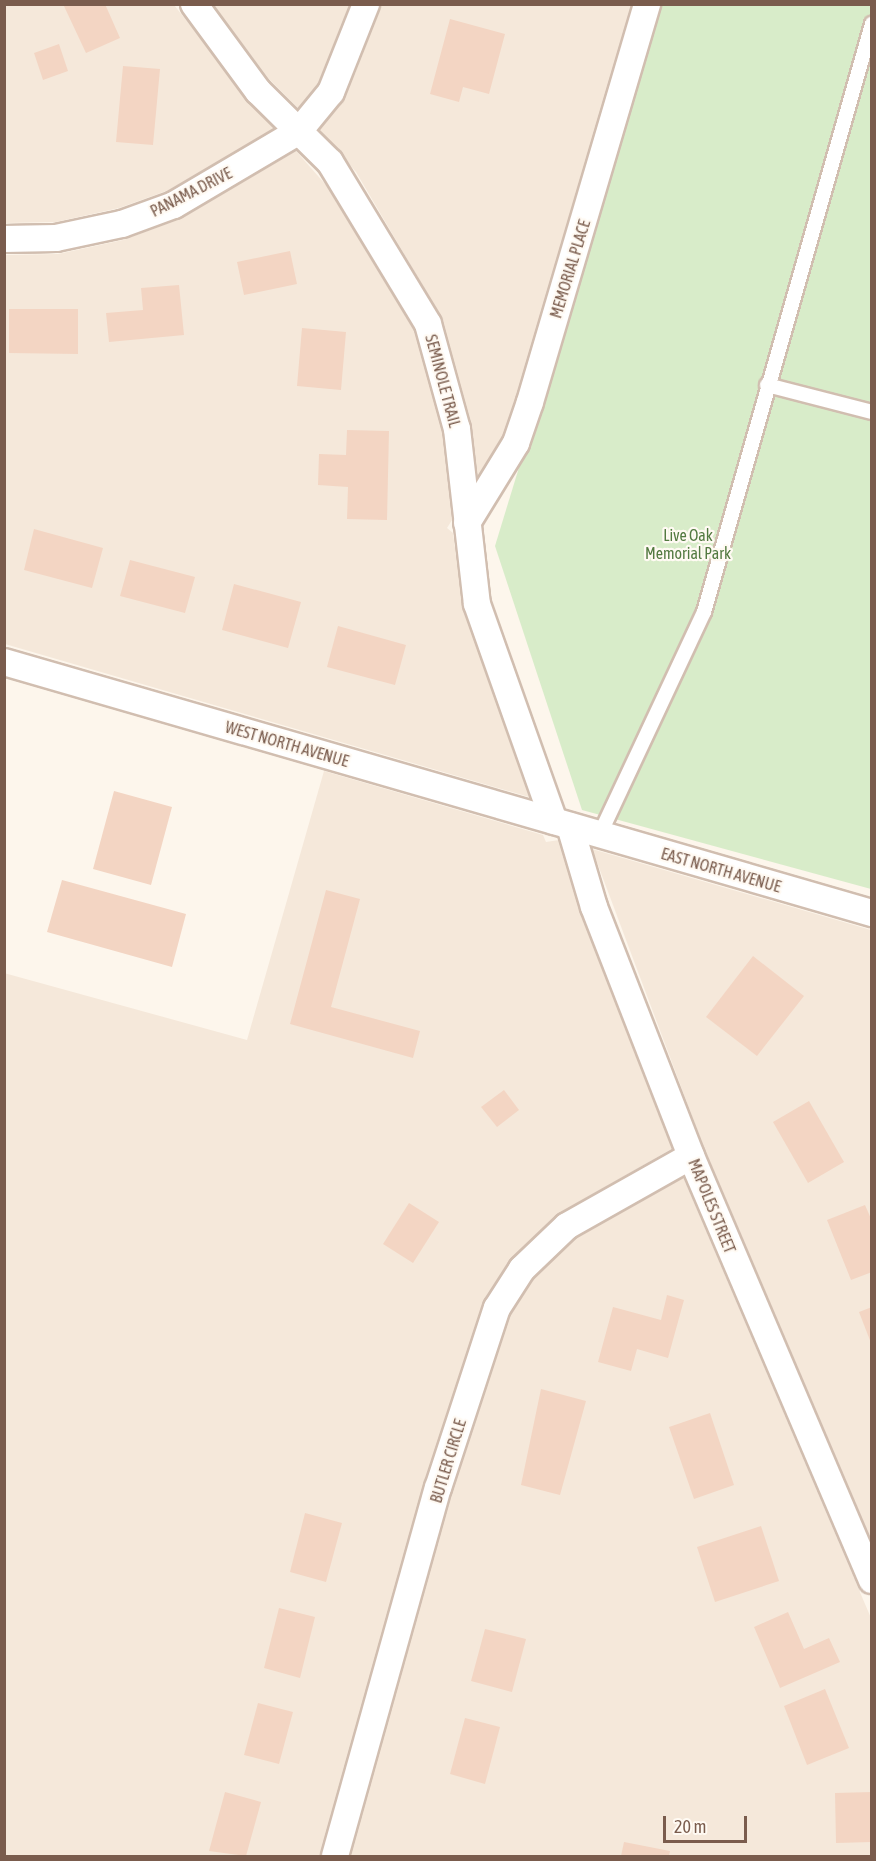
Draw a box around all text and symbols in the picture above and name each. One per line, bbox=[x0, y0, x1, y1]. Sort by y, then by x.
street label: PANAMA DRIVE bbox=[147, 163, 235, 221]
street label: MEMORIAL PLACE bbox=[546, 218, 594, 320]
street label: SEMINOLE TRAIL bbox=[421, 332, 465, 430]
park label: Live Oak Memorial Park bbox=[645, 525, 731, 563]
street label: WEST NORTH AVENUE bbox=[223, 717, 351, 771]
street label: EAST NORTH AVENUE bbox=[659, 844, 783, 896]
street label: MAPOLES STREET bbox=[684, 1156, 740, 1256]
street label: BUTLER CIRCLE bbox=[426, 1417, 470, 1505]
scale bar bbox=[666, 1804, 750, 1842]
text: 20 m bbox=[674, 1816, 706, 1837]

